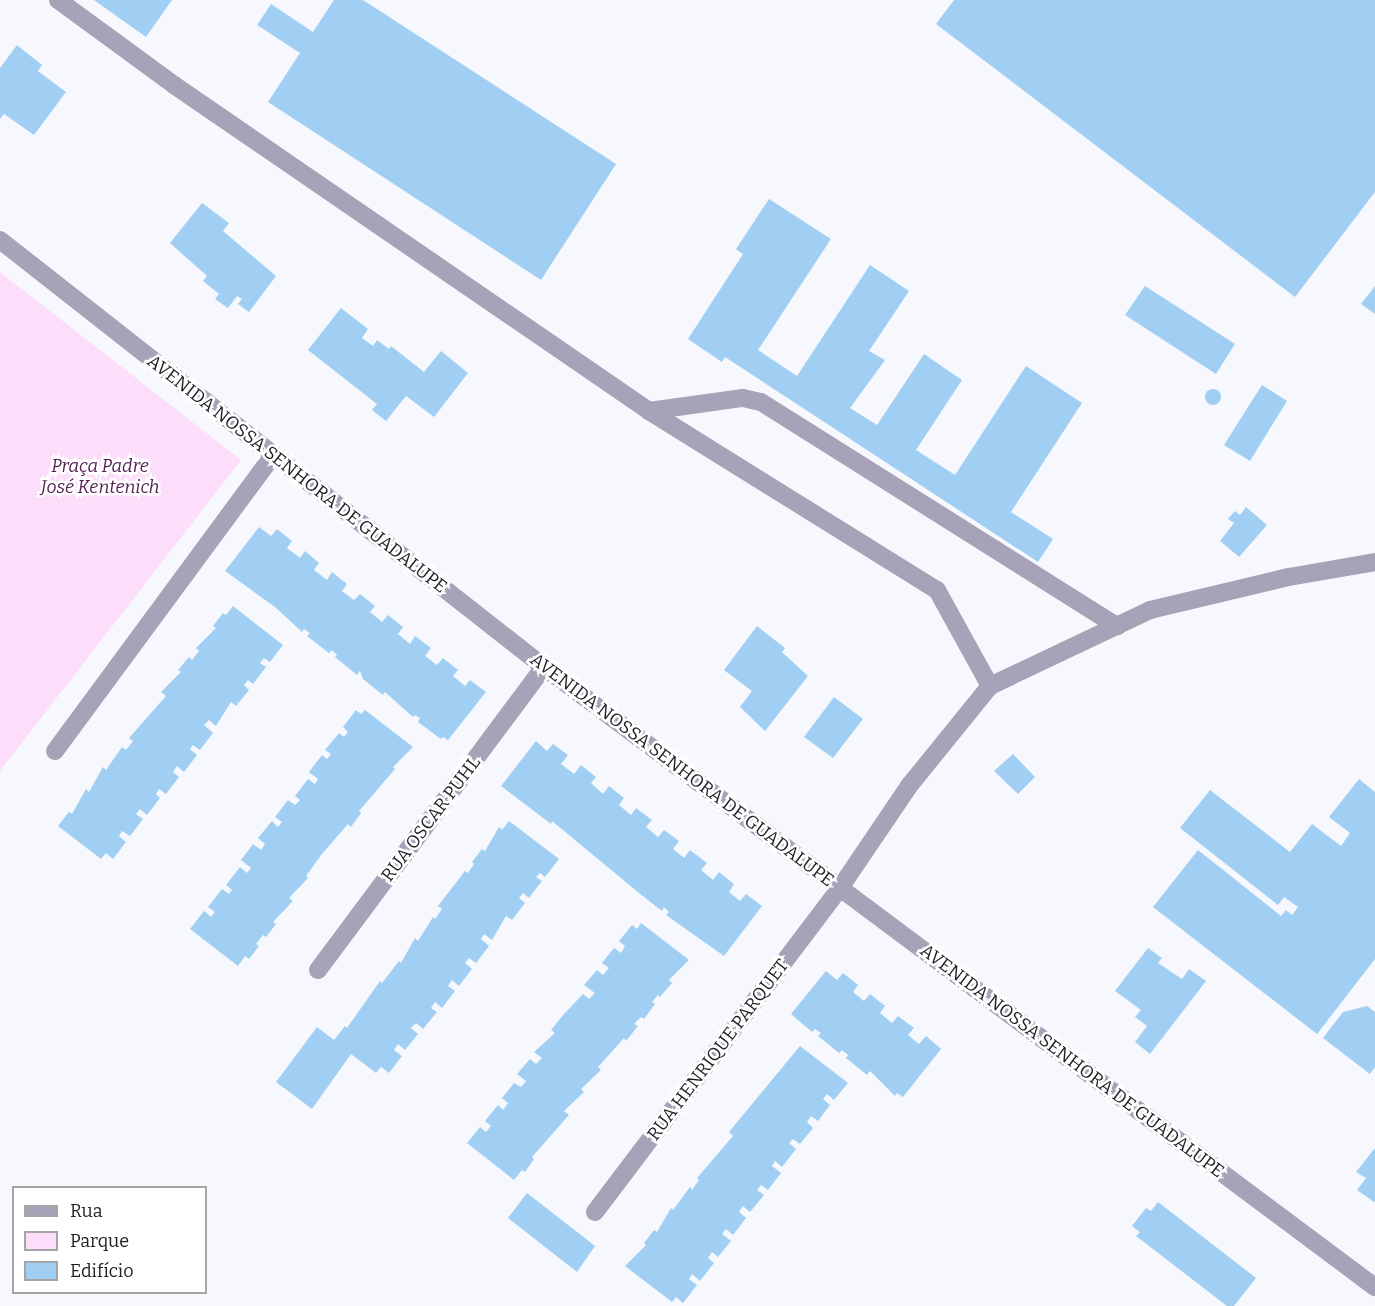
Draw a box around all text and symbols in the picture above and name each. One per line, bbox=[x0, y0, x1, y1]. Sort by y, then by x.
street label: AVENIDA NOSSA SENHORA DE GUADALUPE bbox=[143, 350, 451, 598]
park label: Praça Padre José Kentenich bbox=[41, 456, 159, 498]
street label: AVENIDA NOSSA SENHORA DE GUADALUPE bbox=[526, 649, 838, 891]
street label: RUA OSCAR PUHL bbox=[377, 752, 485, 886]
street label: AVENIDA NOSSA SENHORA DE GUADALUPE bbox=[916, 940, 1228, 1182]
street label: RUA HENRIQUE PARQUET bbox=[643, 955, 793, 1145]
legend bbox=[12, 1186, 207, 1294]
text: Rua bbox=[70, 1200, 103, 1222]
text: Parque bbox=[70, 1230, 129, 1252]
text: Edifício bbox=[70, 1260, 134, 1282]

